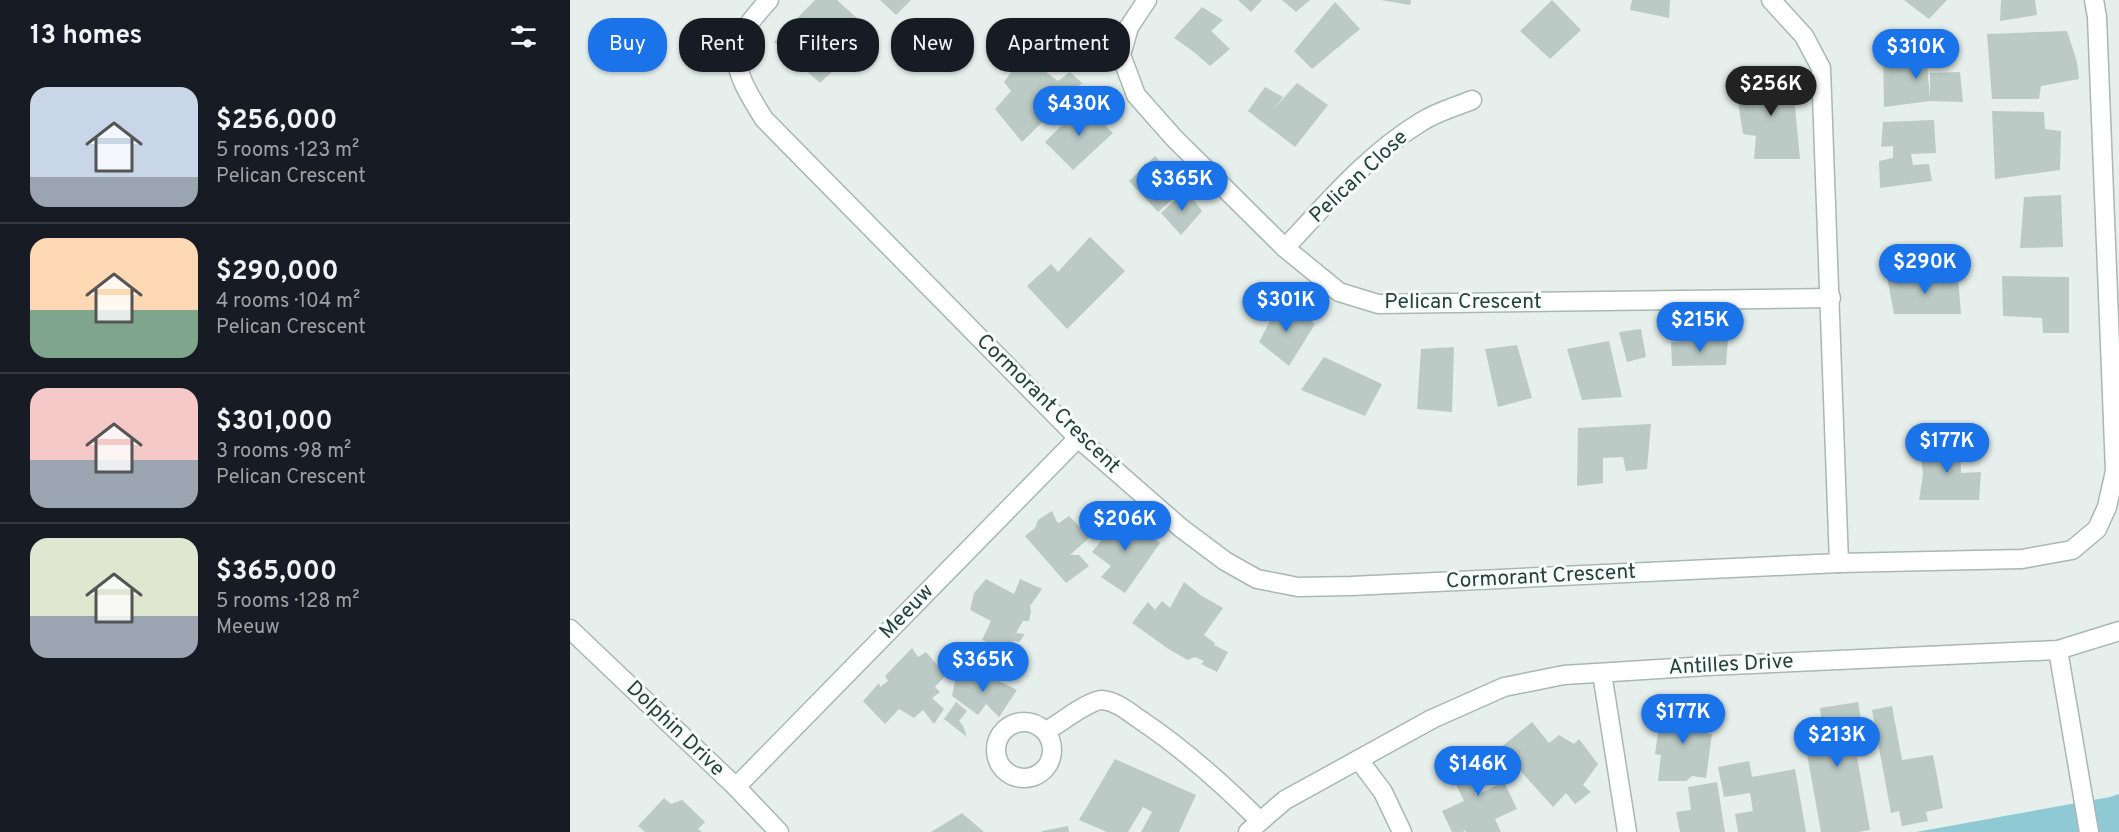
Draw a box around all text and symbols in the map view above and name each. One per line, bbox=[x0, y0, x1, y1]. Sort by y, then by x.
chip: Buy bbox=[588, 18, 667, 72]
chip: Rent bbox=[679, 18, 765, 72]
chip: Filters bbox=[777, 18, 879, 72]
chip: New bbox=[891, 18, 974, 72]
chip: Apartment bbox=[986, 18, 1130, 72]
text: 13 homes bbox=[30, 20, 142, 53]
icon: filters bbox=[507, 20, 540, 53]
pin: $310K bbox=[1874, 29, 1958, 80]
text: $310K bbox=[1886, 35, 1946, 61]
pin: $256K bbox=[1729, 66, 1813, 117]
text: $256K bbox=[1740, 72, 1802, 98]
pin: $430K bbox=[1037, 86, 1121, 137]
text: $430K bbox=[1047, 92, 1111, 118]
text: $256,000 bbox=[216, 105, 337, 138]
icon: home bbox=[78, 111, 150, 183]
street label: Pelican Close bbox=[1304, 124, 1414, 230]
text: 5 rooms · 123 m² bbox=[216, 138, 359, 164]
pin: $365K bbox=[1140, 161, 1224, 212]
text: Pelican Crescent bbox=[216, 164, 366, 190]
text: $365K bbox=[1151, 167, 1213, 193]
pin: $290K bbox=[1883, 244, 1967, 295]
text: $290K bbox=[1893, 250, 1957, 276]
text: $290,000 bbox=[216, 256, 339, 289]
icon: home bbox=[78, 262, 150, 334]
pin: $301K bbox=[1244, 282, 1328, 333]
text: $301K bbox=[1256, 288, 1316, 314]
text: 4 rooms · 104 m² bbox=[216, 289, 360, 315]
street label: Pelican Crescent bbox=[1384, 289, 1542, 316]
pin: $215K bbox=[1658, 302, 1742, 353]
text: $215K bbox=[1671, 308, 1729, 334]
text: Pelican Crescent bbox=[216, 315, 366, 341]
street label: Cormorant Crescent bbox=[970, 328, 1126, 480]
text: $301,000 bbox=[216, 406, 333, 439]
icon: home bbox=[78, 412, 150, 484]
pin: $177K bbox=[1905, 423, 1989, 474]
text: $177K bbox=[1919, 429, 1975, 455]
text: 3 rooms · 98 m² bbox=[216, 439, 351, 465]
text: Pelican Crescent bbox=[216, 465, 366, 491]
pin: $206K bbox=[1083, 501, 1167, 552]
text: $206K bbox=[1093, 507, 1157, 533]
text: $365,000 bbox=[216, 556, 337, 589]
street label: Cormorant Crescent bbox=[1445, 559, 1637, 595]
icon: home bbox=[78, 562, 150, 634]
street label: Meeuw bbox=[874, 579, 940, 645]
text: 5 rooms · 128 m² bbox=[216, 589, 359, 615]
text: Meeuw bbox=[216, 615, 280, 641]
pin: $365K bbox=[941, 642, 1025, 693]
text: $365K bbox=[952, 648, 1014, 674]
street label: Antilles Drive bbox=[1668, 648, 1794, 682]
street label: Dolphin Drive bbox=[620, 675, 730, 783]
pin: $177K bbox=[1641, 694, 1725, 745]
text: $177K bbox=[1655, 700, 1711, 726]
pin: $213K bbox=[1795, 717, 1879, 768]
text: $213K bbox=[1808, 723, 1866, 749]
pin: $146K bbox=[1436, 746, 1520, 797]
text: $146K bbox=[1448, 752, 1508, 778]

